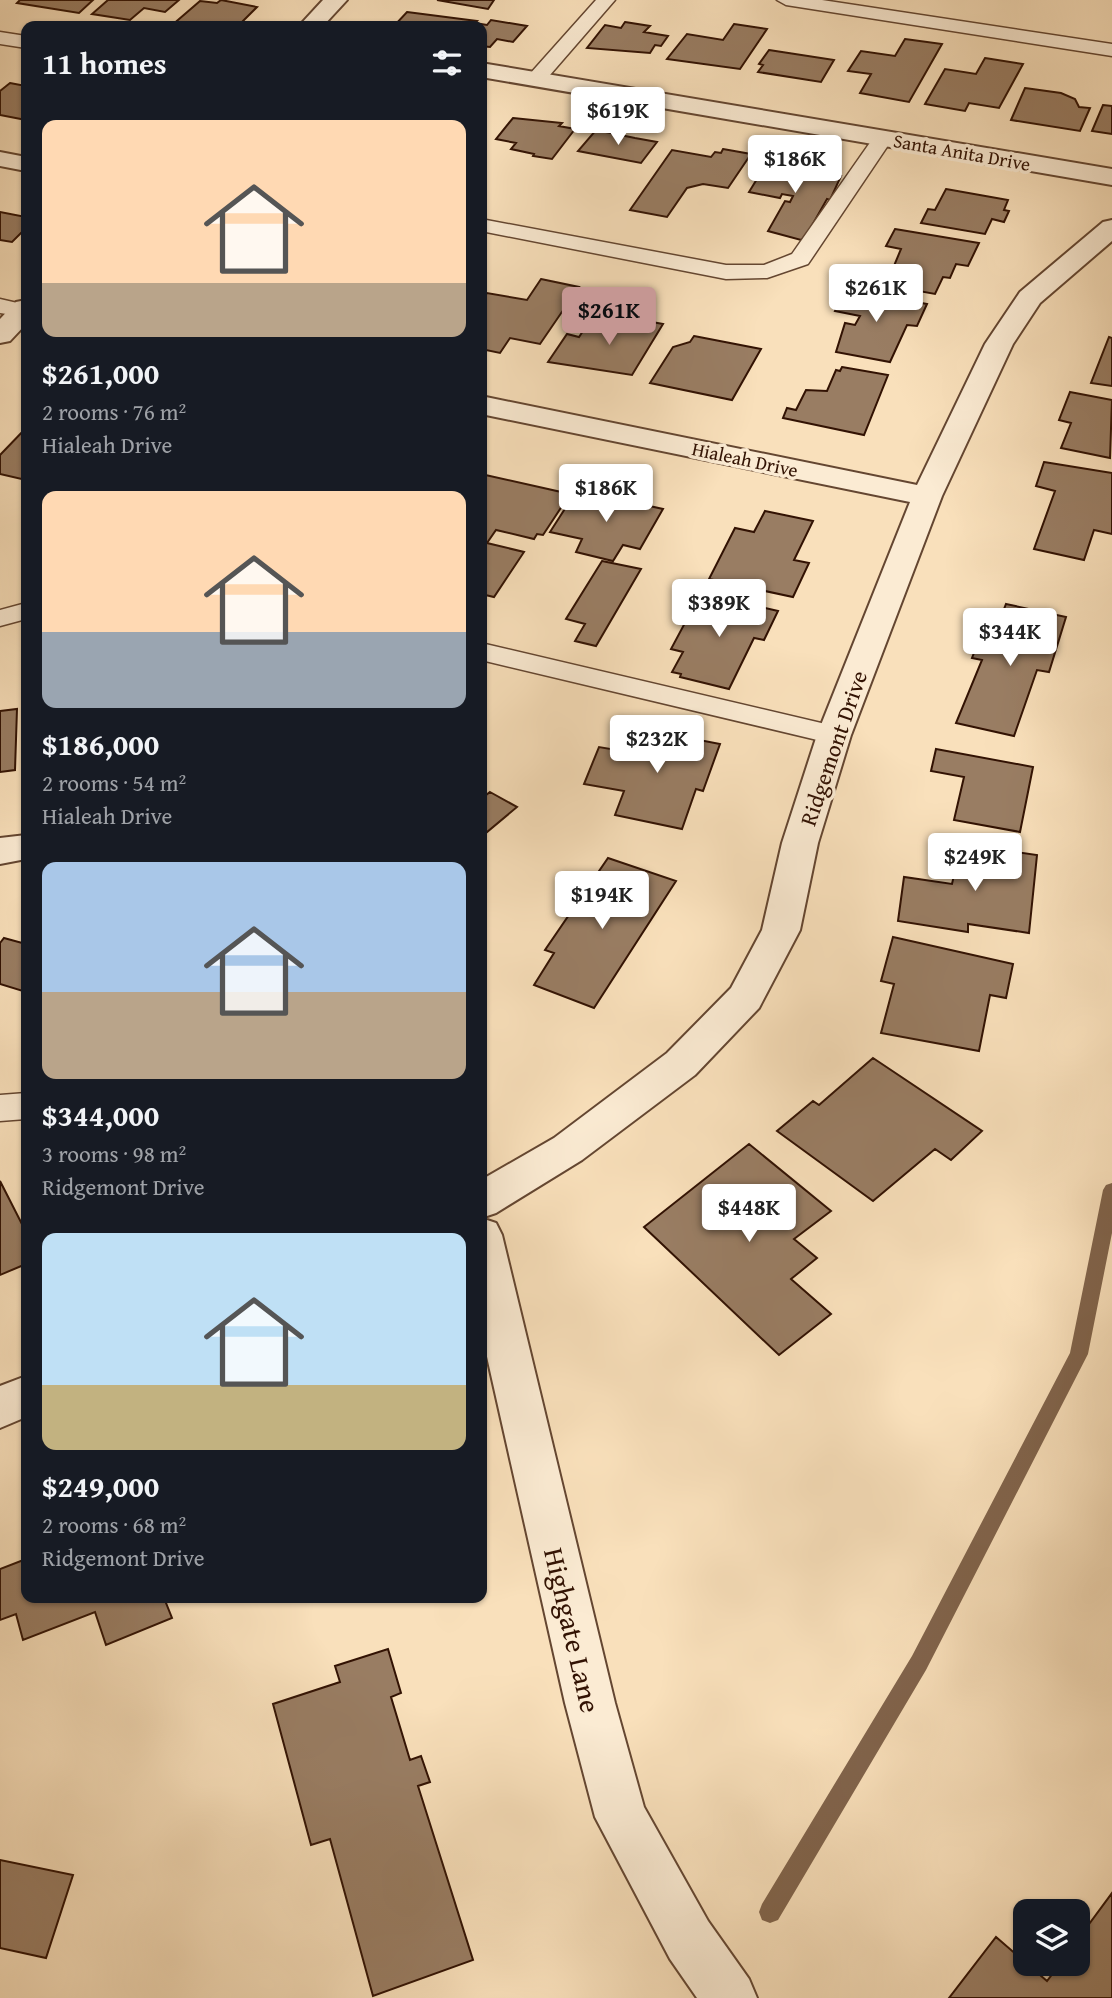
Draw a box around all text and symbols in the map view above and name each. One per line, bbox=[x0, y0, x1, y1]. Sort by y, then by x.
text: 11 homes bbox=[42, 41, 167, 85]
icon: filters bbox=[428, 44, 466, 82]
pin: $619K bbox=[569, 88, 667, 147]
text: $619K bbox=[587, 93, 649, 126]
street label: Santa Anita Drive bbox=[891, 126, 1033, 178]
pin: $186K bbox=[746, 136, 844, 195]
text: $186K bbox=[764, 141, 826, 174]
icon: home bbox=[191, 166, 317, 292]
pin: $261K bbox=[827, 264, 925, 324]
text: $261K bbox=[845, 270, 907, 303]
pin: $261K bbox=[560, 288, 658, 347]
text: $261K bbox=[578, 293, 640, 326]
text: $261,000 bbox=[42, 351, 159, 395]
text: 2 rooms · 76 m² bbox=[42, 395, 186, 428]
text: Hialeah Drive bbox=[42, 428, 172, 461]
street label: Hialeah Drive bbox=[689, 434, 801, 484]
pin: $186K bbox=[557, 464, 655, 524]
text: $186K bbox=[575, 470, 637, 503]
icon: home bbox=[191, 537, 317, 663]
pin: $389K bbox=[670, 580, 768, 639]
text: $389K bbox=[688, 585, 750, 618]
pin: $344K bbox=[961, 608, 1059, 668]
text: $344K bbox=[979, 614, 1041, 647]
street label: Ridgemont Drive bbox=[791, 666, 875, 830]
pin: $232K bbox=[608, 716, 706, 775]
text: $232K bbox=[626, 721, 688, 754]
text: $186,000 bbox=[42, 722, 159, 766]
text: 2 rooms · 54 m² bbox=[42, 766, 186, 799]
text: Hialeah Drive bbox=[42, 799, 172, 832]
pin: $249K bbox=[926, 834, 1024, 893]
text: $249K bbox=[944, 839, 1006, 872]
pin: $194K bbox=[553, 872, 651, 931]
text: $194K bbox=[571, 877, 633, 910]
icon: home bbox=[191, 908, 317, 1034]
text: $344,000 bbox=[42, 1093, 159, 1137]
text: 3 rooms · 98 m² bbox=[42, 1137, 186, 1170]
text: Ridgemont Drive bbox=[42, 1170, 204, 1203]
pin: $448K bbox=[700, 1184, 798, 1244]
text: $448K bbox=[718, 1190, 780, 1223]
icon: home bbox=[191, 1279, 317, 1405]
text: $249,000 bbox=[42, 1464, 159, 1508]
text: 2 rooms · 68 m² bbox=[42, 1508, 186, 1541]
text: Ridgemont Drive bbox=[42, 1541, 204, 1574]
street label: Highgate Lane bbox=[534, 1543, 612, 1717]
map controls bbox=[1013, 1899, 1090, 1976]
button: layers bbox=[1013, 1899, 1090, 1976]

